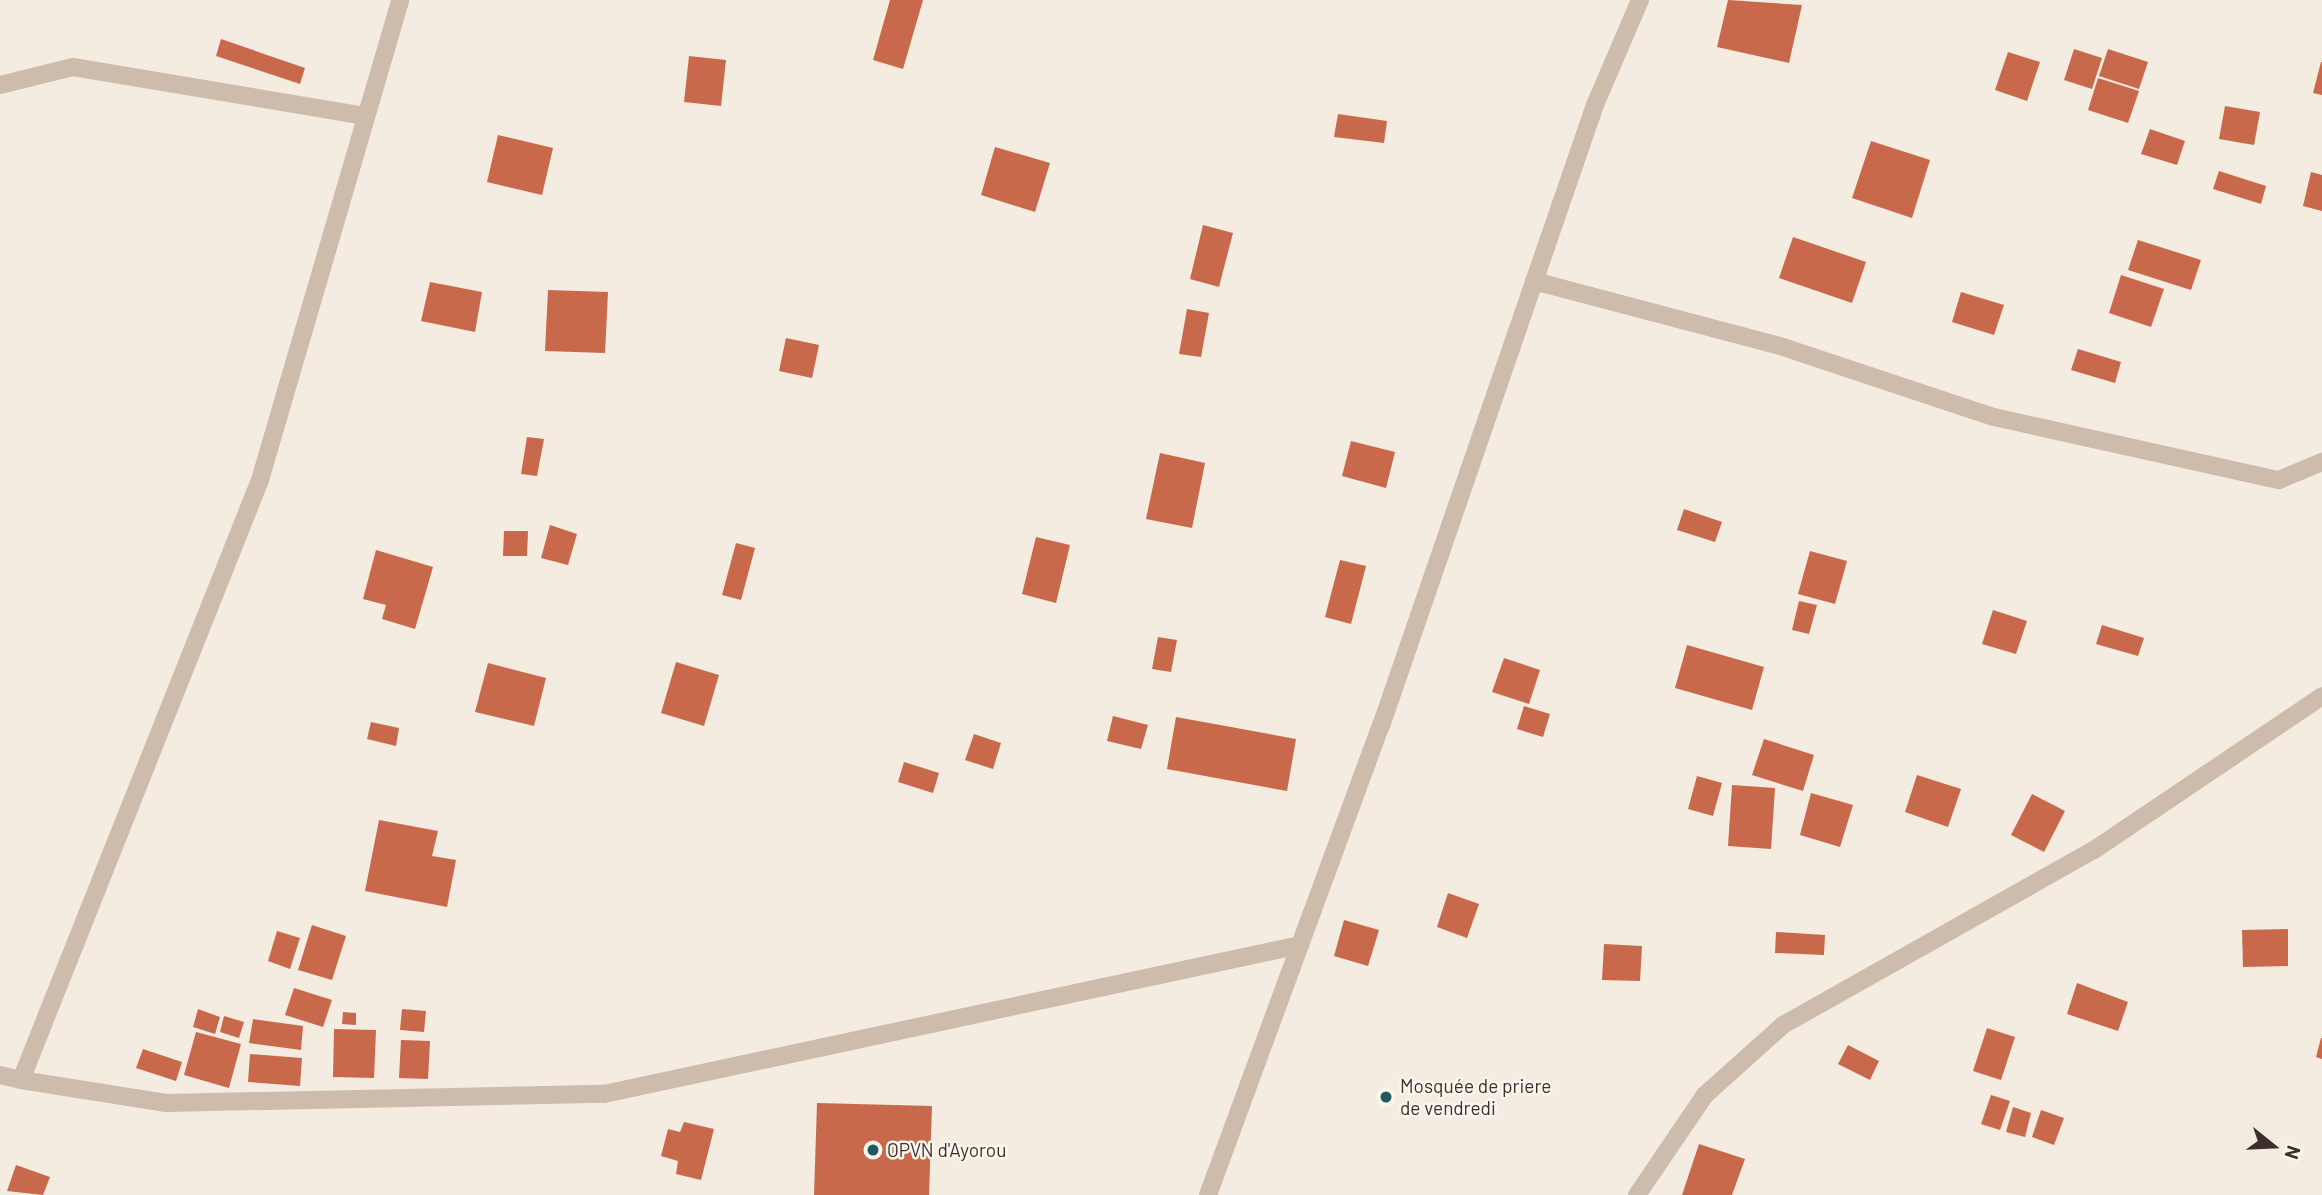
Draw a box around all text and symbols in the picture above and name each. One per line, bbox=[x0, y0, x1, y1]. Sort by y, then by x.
place label: Mosquée de priere de vendredi bbox=[1400, 1075, 1551, 1119]
marker: Mosquée de priere de vendredi bbox=[1378, 1089, 1394, 1105]
north arrow bbox=[2238, 1111, 2308, 1181]
place label: OPVN d'Ayorou bbox=[887, 1139, 1006, 1161]
marker: OPVN d'Ayorou bbox=[865, 1142, 881, 1158]
text: N bbox=[2281, 1143, 2306, 1162]

